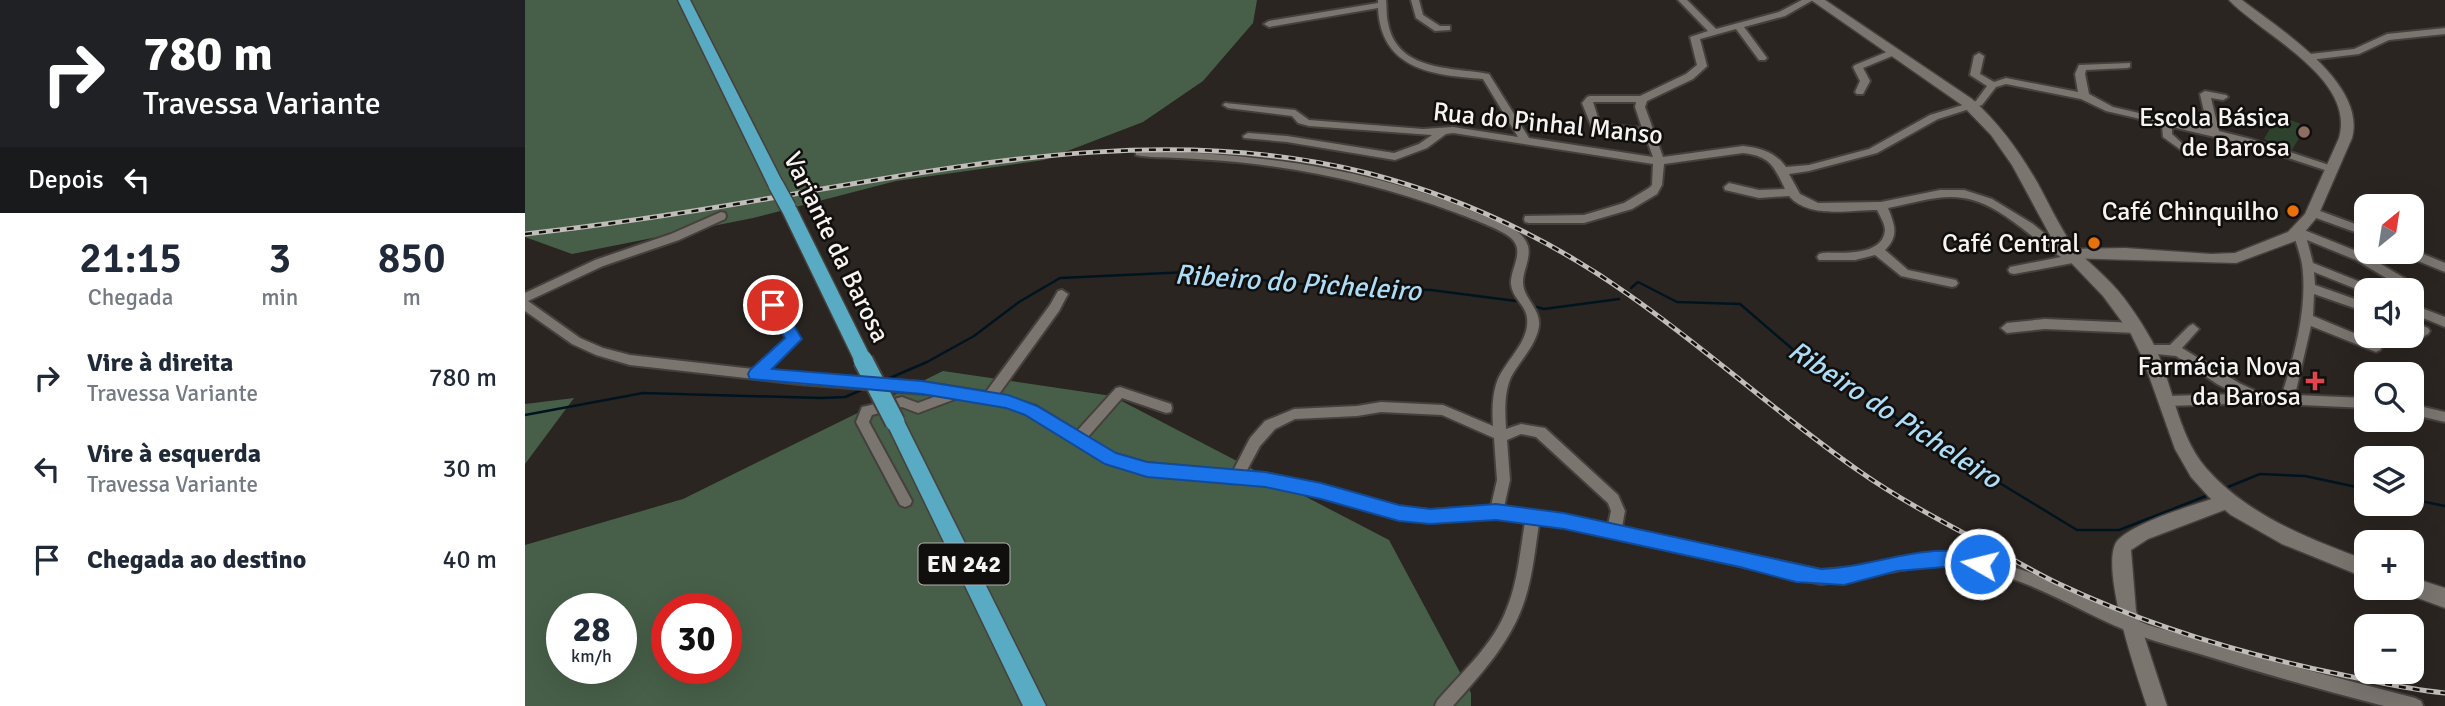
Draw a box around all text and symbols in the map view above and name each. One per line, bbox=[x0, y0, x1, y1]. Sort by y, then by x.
text: 780 m bbox=[143, 24, 273, 84]
icon: right bbox=[28, 28, 119, 119]
text: Travessa Variante bbox=[143, 84, 381, 123]
street label: Rua do Pinhal Manso bbox=[1431, 96, 1664, 152]
place label: Escola Básica de Barosa bbox=[2139, 102, 2290, 164]
marker: Escola Básica de Barosa bbox=[2296, 124, 2312, 140]
street label: Variante da Barosa bbox=[776, 147, 896, 348]
icon: left bbox=[118, 161, 156, 199]
text: Depois bbox=[28, 164, 104, 196]
north arrow bbox=[2354, 194, 2424, 264]
map controls bbox=[2354, 194, 2424, 684]
place label: Café Chinquilho bbox=[2102, 196, 2279, 228]
marker: Café Chinquilho bbox=[2285, 203, 2301, 219]
place label: Café Central bbox=[1942, 228, 2080, 260]
text: 21:15 bbox=[79, 233, 182, 284]
text: 3 bbox=[268, 233, 291, 284]
text: 850 bbox=[378, 233, 446, 284]
marker: Café Central bbox=[2086, 235, 2102, 251]
water label: Ribeiro do Picheleiro bbox=[1174, 257, 1424, 309]
pin bbox=[743, 275, 803, 335]
button: sound bbox=[2354, 278, 2424, 348]
text: Chegada bbox=[88, 283, 173, 312]
text: min bbox=[261, 283, 298, 312]
text: m bbox=[402, 283, 421, 312]
icon: arrive bbox=[754, 286, 792, 324]
water label: Ribeiro do Picheleiro bbox=[1782, 333, 2008, 497]
text: Vire à direita bbox=[87, 347, 233, 379]
place label: Farmácia Nova da Barosa bbox=[2137, 351, 2301, 413]
icon: right bbox=[28, 359, 66, 397]
text: 780 m bbox=[428, 362, 497, 394]
button: search bbox=[2354, 362, 2424, 432]
marker: Farmácia Nova da Barosa bbox=[2307, 373, 2323, 389]
text: Travessa Variante bbox=[87, 379, 258, 408]
text: Vire à esquerda bbox=[87, 438, 261, 470]
button: layers bbox=[2354, 446, 2424, 516]
icon: left bbox=[28, 450, 66, 488]
text: 30 m bbox=[442, 453, 497, 485]
text: Travessa Variante bbox=[87, 470, 258, 499]
position arrow bbox=[1943, 527, 2017, 601]
button: + bbox=[2354, 530, 2424, 600]
icon: arrive bbox=[28, 541, 66, 579]
text: Chegada ao destino bbox=[87, 544, 306, 576]
text: 40 m bbox=[442, 544, 497, 576]
road number: EN 242 bbox=[919, 544, 1010, 584]
speed limit sign: 30 bbox=[651, 593, 742, 684]
text: 28 bbox=[573, 608, 610, 651]
button: − bbox=[2354, 614, 2424, 684]
text: km/h bbox=[571, 645, 612, 667]

